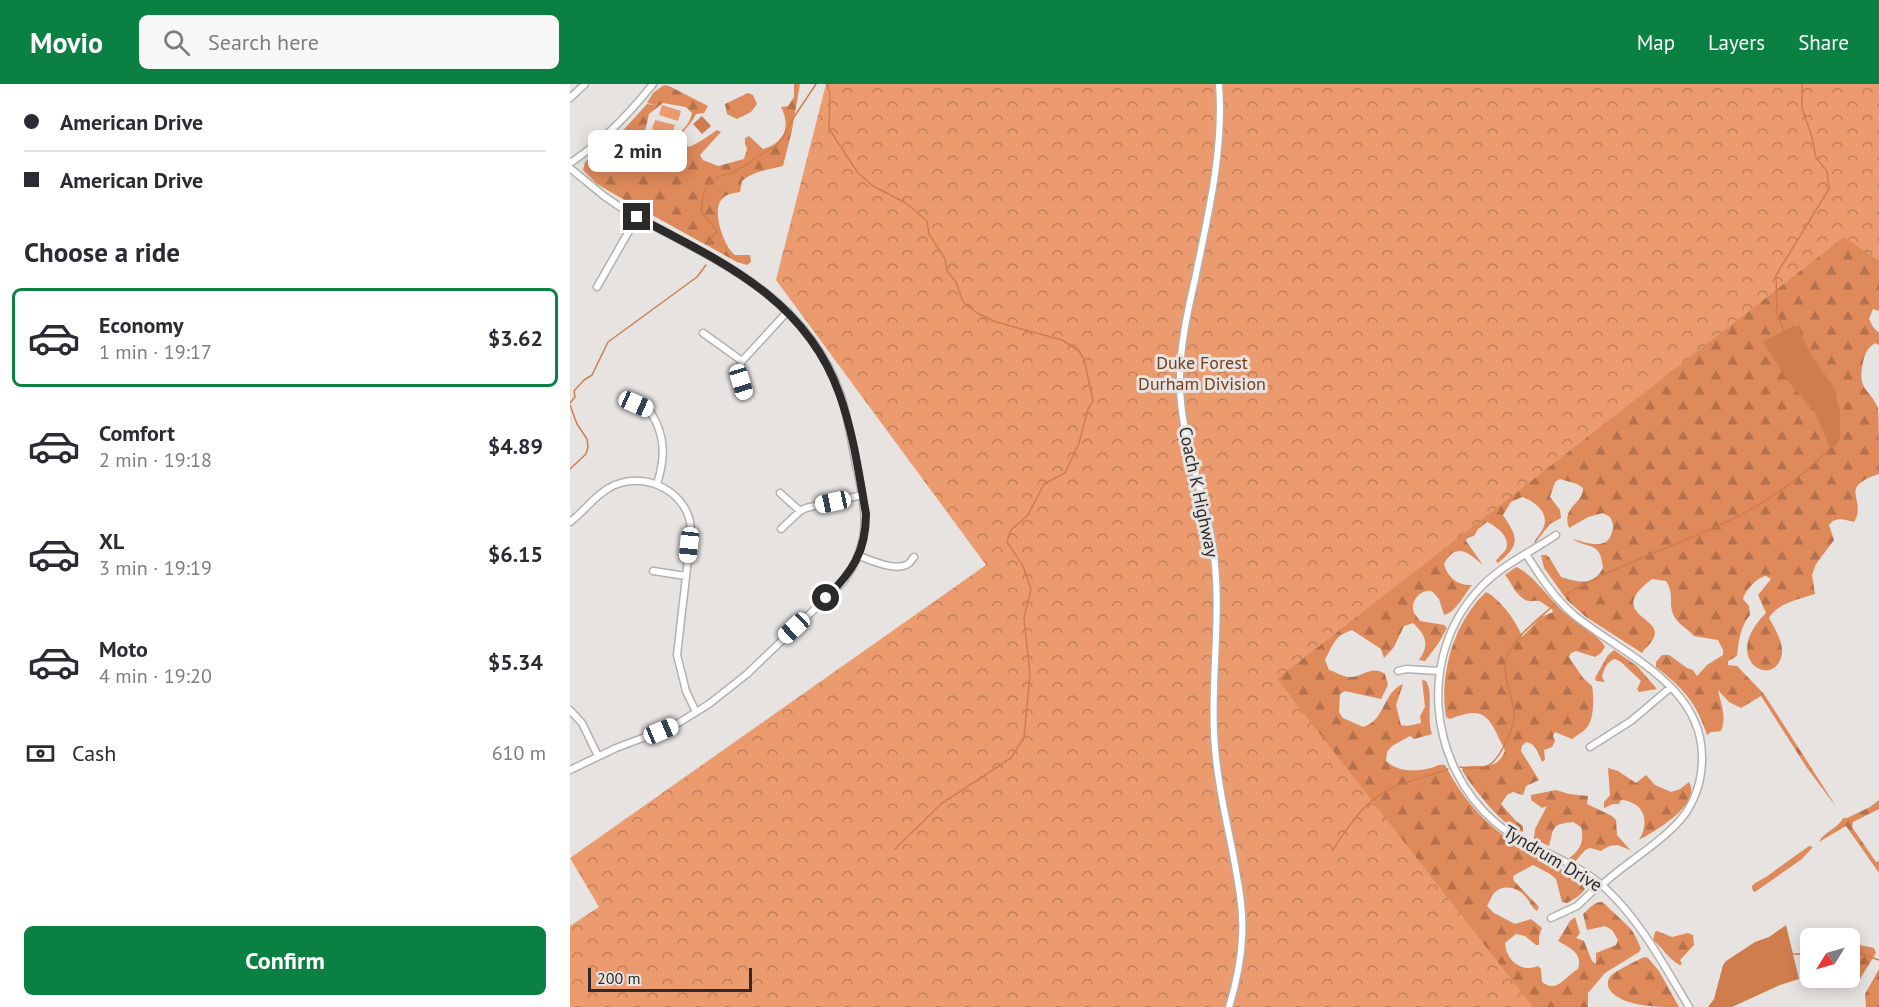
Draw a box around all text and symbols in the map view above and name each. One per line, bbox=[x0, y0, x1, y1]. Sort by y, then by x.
search box bbox=[139, 15, 559, 69]
text: Movio bbox=[30, 24, 103, 61]
icon: search bbox=[160, 26, 193, 59]
text: Search here bbox=[208, 28, 319, 56]
text: Map bbox=[1637, 29, 1675, 56]
text: Layers bbox=[1708, 29, 1765, 56]
text: Share bbox=[1798, 29, 1849, 56]
text: American Drive bbox=[60, 108, 203, 136]
callout: 2 min bbox=[587, 130, 686, 172]
text: 2 min bbox=[613, 138, 662, 164]
text: American Drive bbox=[60, 166, 203, 194]
route end bbox=[623, 203, 650, 230]
text: Choose a ride bbox=[24, 235, 180, 269]
icon: car bbox=[27, 311, 81, 365]
text: Economy bbox=[99, 311, 183, 339]
text: $3.62 bbox=[488, 324, 543, 352]
text: 1 min · 19:17 bbox=[99, 339, 212, 365]
park label: Duke Forest Durham Division bbox=[1138, 351, 1266, 395]
car bbox=[727, 362, 755, 402]
car bbox=[616, 388, 656, 420]
icon: car bbox=[27, 419, 81, 473]
text: Comfort bbox=[99, 419, 175, 447]
street label: Coach K Highway bbox=[1174, 424, 1224, 560]
text: $4.89 bbox=[488, 432, 543, 460]
text: 2 min · 19:18 bbox=[99, 447, 212, 473]
car bbox=[814, 489, 852, 515]
car bbox=[678, 526, 700, 564]
icon: car bbox=[27, 527, 81, 581]
text: XL bbox=[99, 527, 124, 555]
text: $6.15 bbox=[488, 540, 543, 568]
text: 3 min · 19:19 bbox=[99, 555, 212, 581]
route start bbox=[812, 584, 839, 611]
car bbox=[775, 609, 813, 647]
icon: car bbox=[27, 635, 81, 689]
text: Moto bbox=[99, 635, 148, 663]
text: $5.34 bbox=[488, 648, 543, 676]
text: 4 min · 19:20 bbox=[99, 663, 212, 689]
car bbox=[641, 716, 681, 746]
icon: cash bbox=[24, 737, 57, 770]
text: Cash bbox=[72, 739, 116, 767]
text: 610 m bbox=[492, 740, 546, 766]
street label: Tyndrum Drive bbox=[1499, 820, 1607, 896]
button: Confirm bbox=[24, 926, 546, 995]
north arrow bbox=[1800, 928, 1860, 988]
map controls bbox=[1800, 928, 1860, 988]
scale bar bbox=[588, 965, 752, 992]
text: 200 m bbox=[597, 968, 640, 988]

